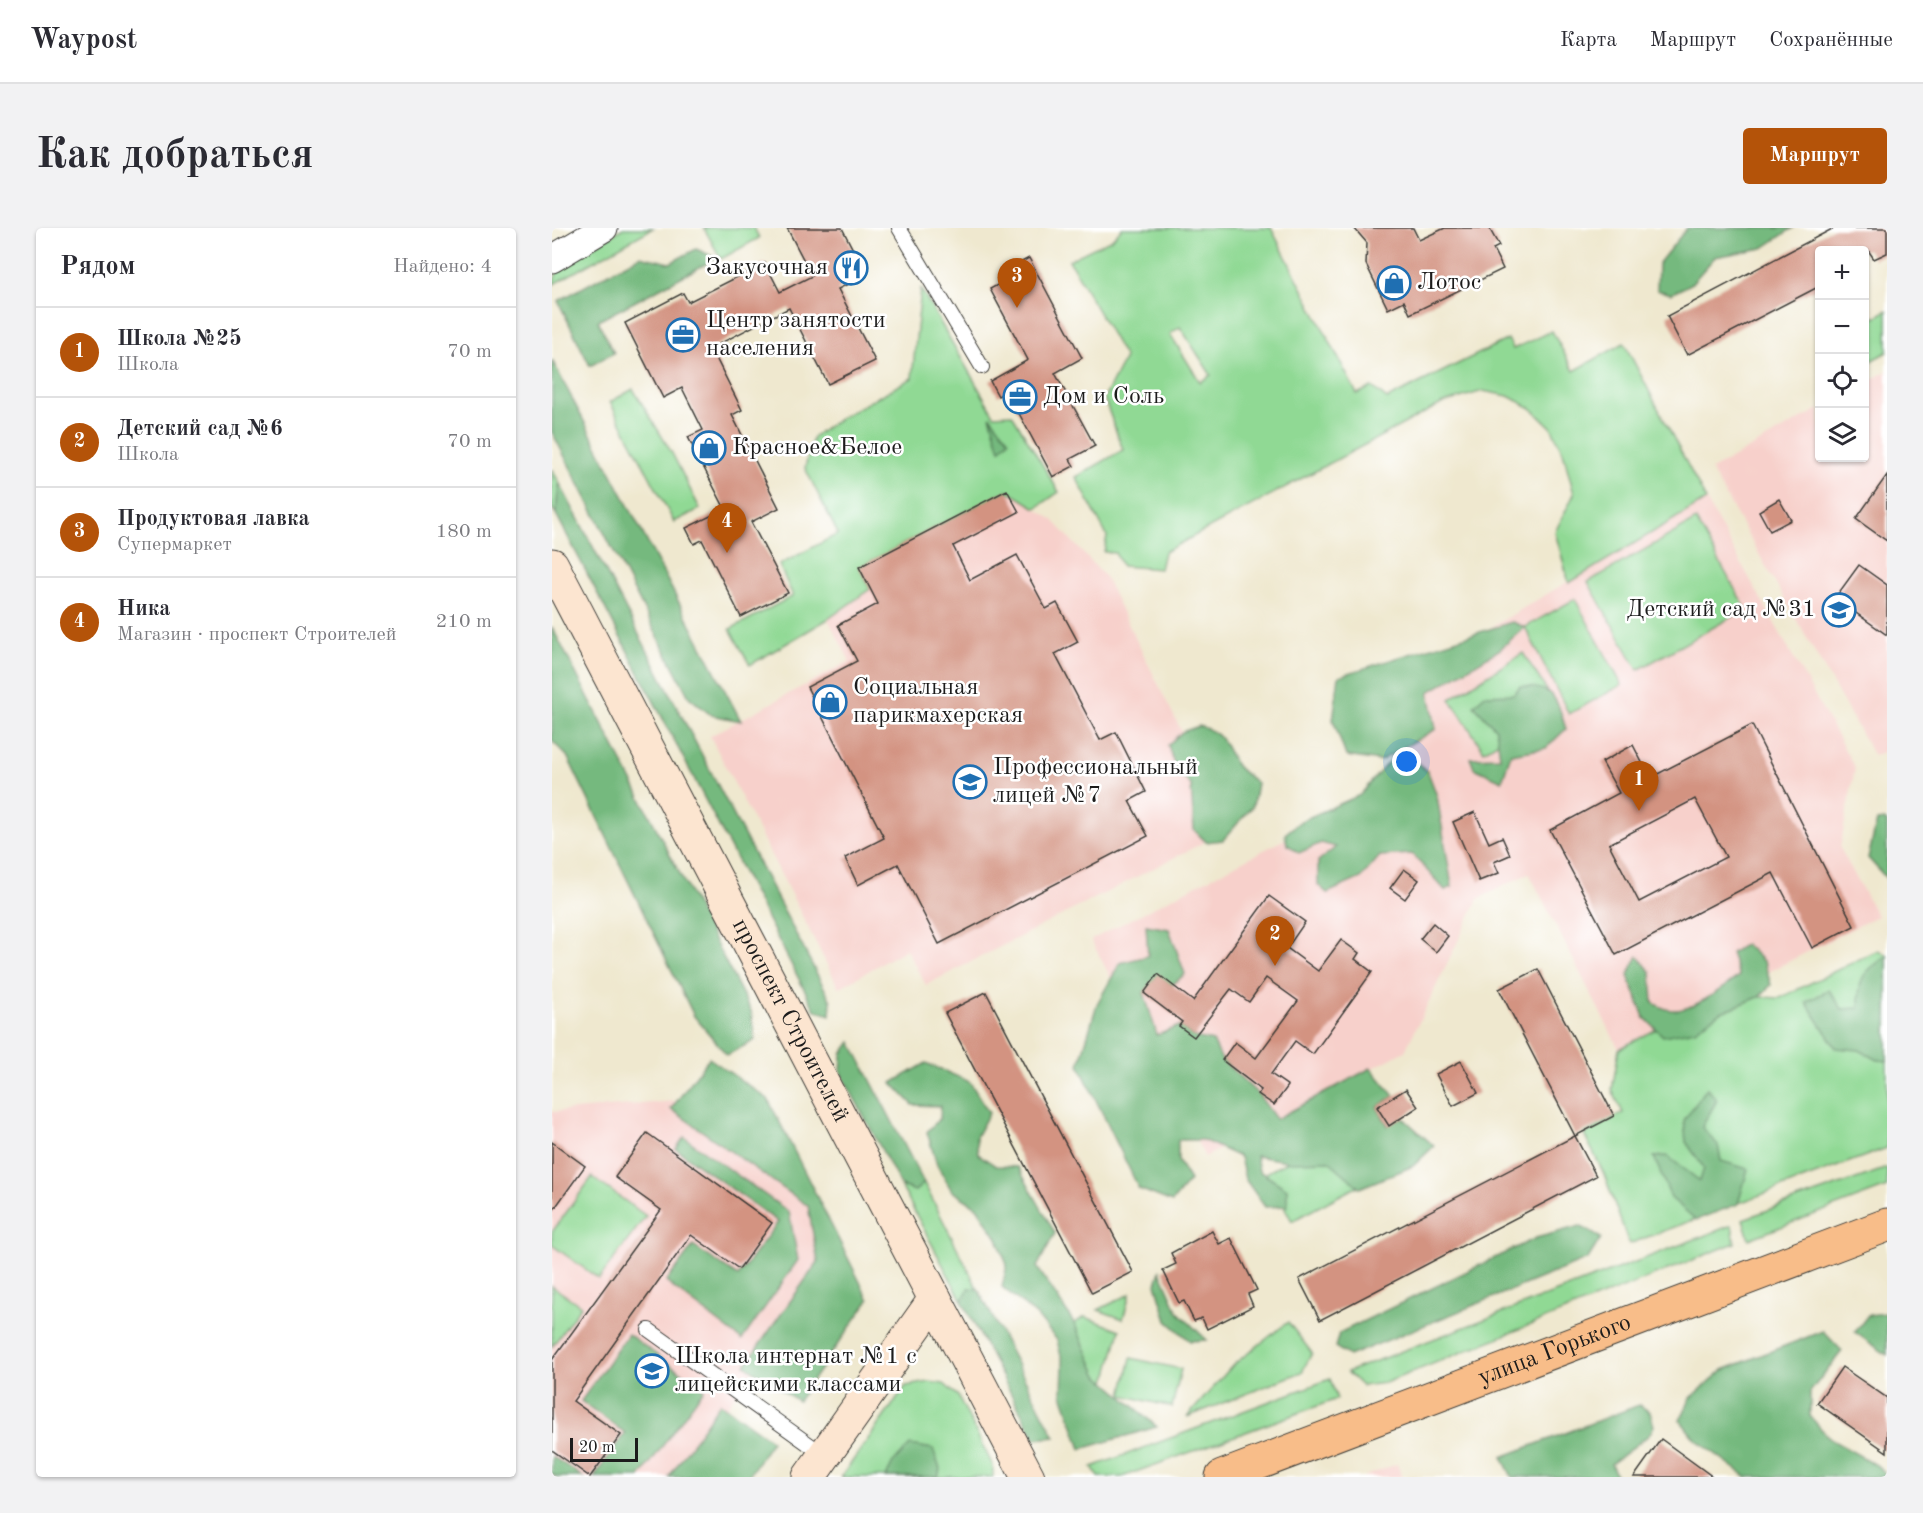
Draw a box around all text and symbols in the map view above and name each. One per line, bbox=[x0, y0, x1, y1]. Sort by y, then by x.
text: Waypost bbox=[30, 27, 137, 55]
text: Карта bbox=[1560, 30, 1617, 51]
text: Маршрут bbox=[1650, 30, 1736, 51]
text: Сохранённые bbox=[1769, 30, 1893, 51]
button: Маршрут bbox=[1743, 128, 1887, 184]
text: Как добраться bbox=[36, 135, 313, 177]
map controls bbox=[1815, 246, 1869, 462]
button: + bbox=[1815, 246, 1869, 300]
restaurant icon: Закусочная bbox=[833, 250, 869, 286]
text: Рядом bbox=[60, 254, 135, 280]
place label: Закусочная bbox=[706, 256, 828, 280]
text: Найдено: 4 bbox=[393, 257, 492, 277]
pin: 3 bbox=[998, 259, 1036, 308]
shop icon: Лотос bbox=[1376, 265, 1412, 301]
place label: Лотос bbox=[1417, 271, 1481, 295]
button: − bbox=[1815, 300, 1869, 354]
place label: Центр занятости населения bbox=[706, 309, 886, 361]
office icon: Центр занятости населения bbox=[665, 317, 701, 353]
text: Школа №25 bbox=[117, 328, 242, 350]
text: 1 bbox=[74, 342, 85, 362]
text: 70 m bbox=[447, 342, 492, 362]
button: locate bbox=[1815, 354, 1869, 408]
text: Школа bbox=[117, 355, 179, 375]
office icon: Дом и Соль bbox=[1002, 379, 1038, 415]
place label: Дом и Соль bbox=[1043, 385, 1164, 409]
button: layers bbox=[1815, 408, 1869, 462]
text: Детский сад №6 bbox=[117, 418, 283, 440]
shop icon: Красное&Белое bbox=[691, 430, 727, 466]
text: 2 bbox=[74, 432, 85, 452]
text: 70 m bbox=[447, 432, 492, 452]
place label: Красное&Белое bbox=[732, 436, 902, 460]
text: Школа bbox=[117, 445, 179, 465]
pin: 4 bbox=[708, 504, 747, 553]
text: Продуктовая лавка bbox=[117, 508, 310, 530]
text: 3 bbox=[74, 522, 85, 542]
text: 180 m bbox=[436, 522, 492, 542]
text: Супермаркет bbox=[117, 535, 232, 555]
school or university icon: Детский сад №31 bbox=[1821, 592, 1857, 628]
text: Ника bbox=[117, 598, 170, 620]
place label: Детский сад №31 bbox=[1627, 598, 1816, 622]
text: 4 bbox=[74, 612, 85, 632]
text: 210 m bbox=[436, 612, 492, 632]
text: Магазин · проспект Строителей bbox=[117, 625, 397, 645]
place label: Социальная парикмахерская bbox=[853, 676, 1023, 728]
shop icon: Социальная парикмахерская bbox=[812, 684, 848, 720]
your location bbox=[1392, 747, 1421, 776]
place label: Профессиональный лицей №7 bbox=[993, 756, 1198, 808]
pin: 1 bbox=[1620, 762, 1658, 811]
school or university icon: Профессиональный лицей №7 bbox=[952, 764, 988, 800]
street label: проспект Строителей bbox=[727, 915, 853, 1126]
pin: 2 bbox=[1256, 916, 1294, 966]
street label: улица Горького bbox=[1475, 1311, 1635, 1391]
place label: Школа интернат №1 с лицейскими классами bbox=[675, 1345, 917, 1397]
school or university icon: Школа интернат №1 с лицейскими классами bbox=[634, 1353, 670, 1389]
scale bar bbox=[570, 1435, 638, 1462]
text: 20 m bbox=[579, 1440, 615, 1456]

